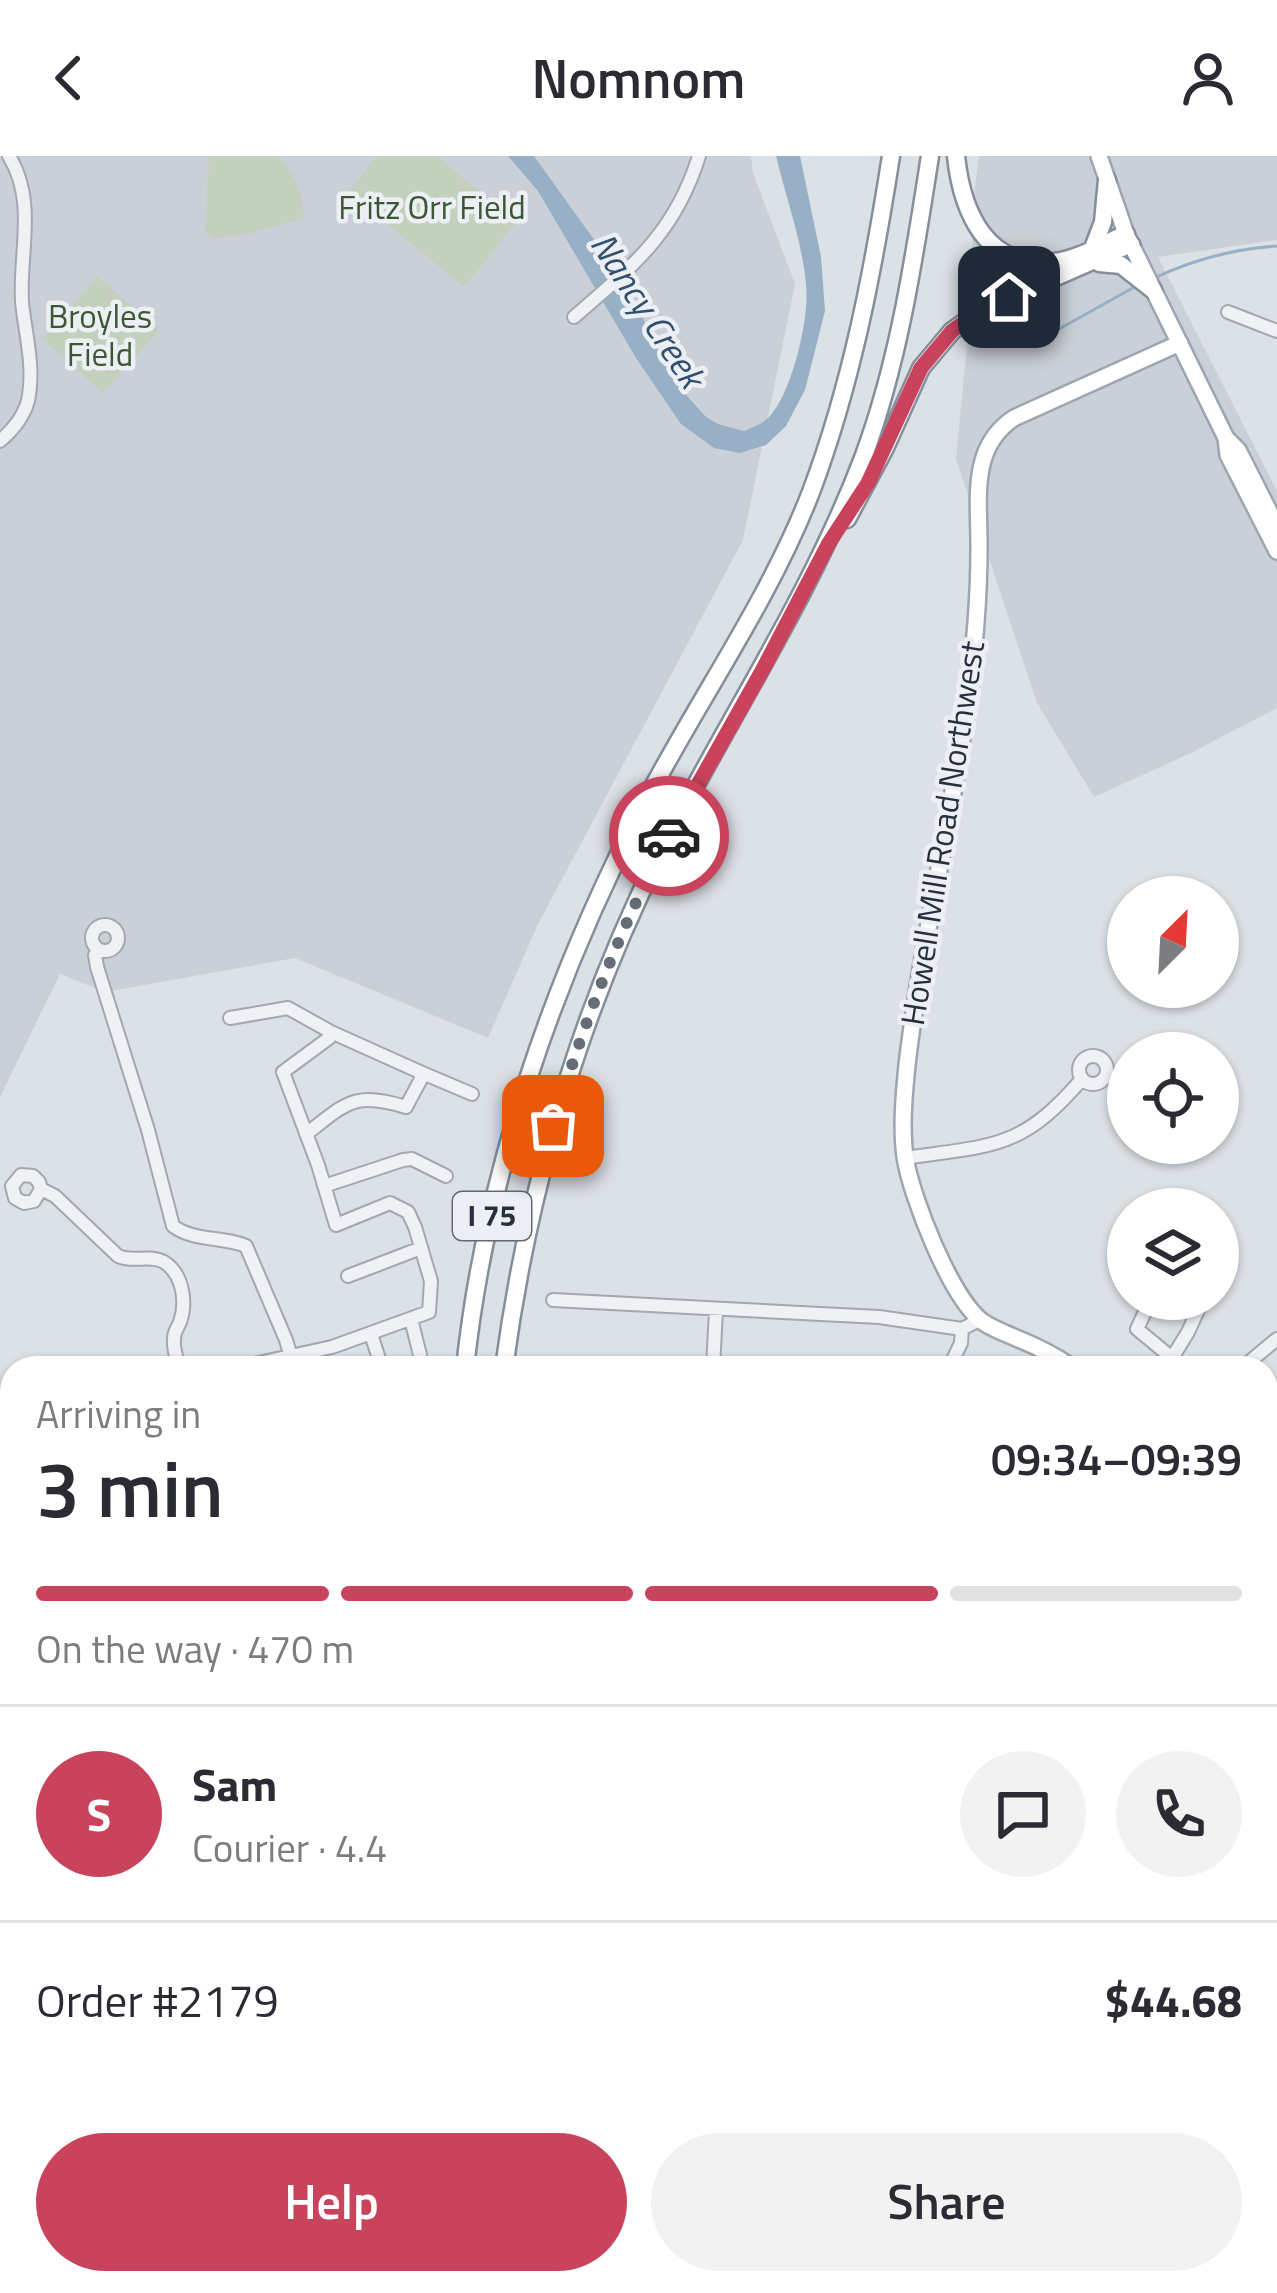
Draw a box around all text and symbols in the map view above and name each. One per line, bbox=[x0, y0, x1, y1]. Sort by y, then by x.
text: Nomnom bbox=[532, 37, 745, 119]
icon: back bbox=[36, 45, 102, 111]
icon: person bbox=[1175, 45, 1241, 111]
park label: Fritz Orr Field bbox=[338, 182, 526, 232]
water label: Nancy Creek bbox=[578, 221, 721, 402]
pin bbox=[958, 246, 1060, 348]
icon: home bbox=[976, 264, 1042, 330]
park label: Broyles Field bbox=[48, 291, 152, 379]
street label: Howell Mill Road Northwest bbox=[887, 637, 997, 1029]
courier bbox=[609, 776, 729, 896]
icon: car bbox=[636, 803, 702, 869]
north arrow bbox=[1107, 876, 1239, 1008]
map controls bbox=[1107, 876, 1239, 1320]
button: locate bbox=[1107, 1032, 1239, 1164]
pin bbox=[502, 1075, 604, 1177]
icon: bag bbox=[520, 1093, 586, 1159]
button: layers bbox=[1107, 1188, 1239, 1320]
road number: I 75 bbox=[453, 1192, 531, 1240]
text: Arriving in bbox=[36, 1384, 201, 1443]
text: 09:34–09:39 bbox=[991, 1424, 1242, 1492]
text: 3 min bbox=[36, 1429, 224, 1547]
text: On the way · 470 m bbox=[36, 1619, 354, 1678]
text: Sam bbox=[192, 1750, 277, 1818]
button: chat bbox=[960, 1751, 1086, 1877]
button: phone bbox=[1116, 1751, 1242, 1877]
text: S bbox=[87, 1780, 111, 1848]
text: Courier · 4.4 bbox=[192, 1818, 387, 1877]
text: Order #2179 bbox=[36, 1966, 279, 2034]
text: $44.68 bbox=[1104, 1966, 1242, 2034]
button: Help bbox=[36, 2133, 627, 2271]
button: Share bbox=[651, 2133, 1242, 2271]

